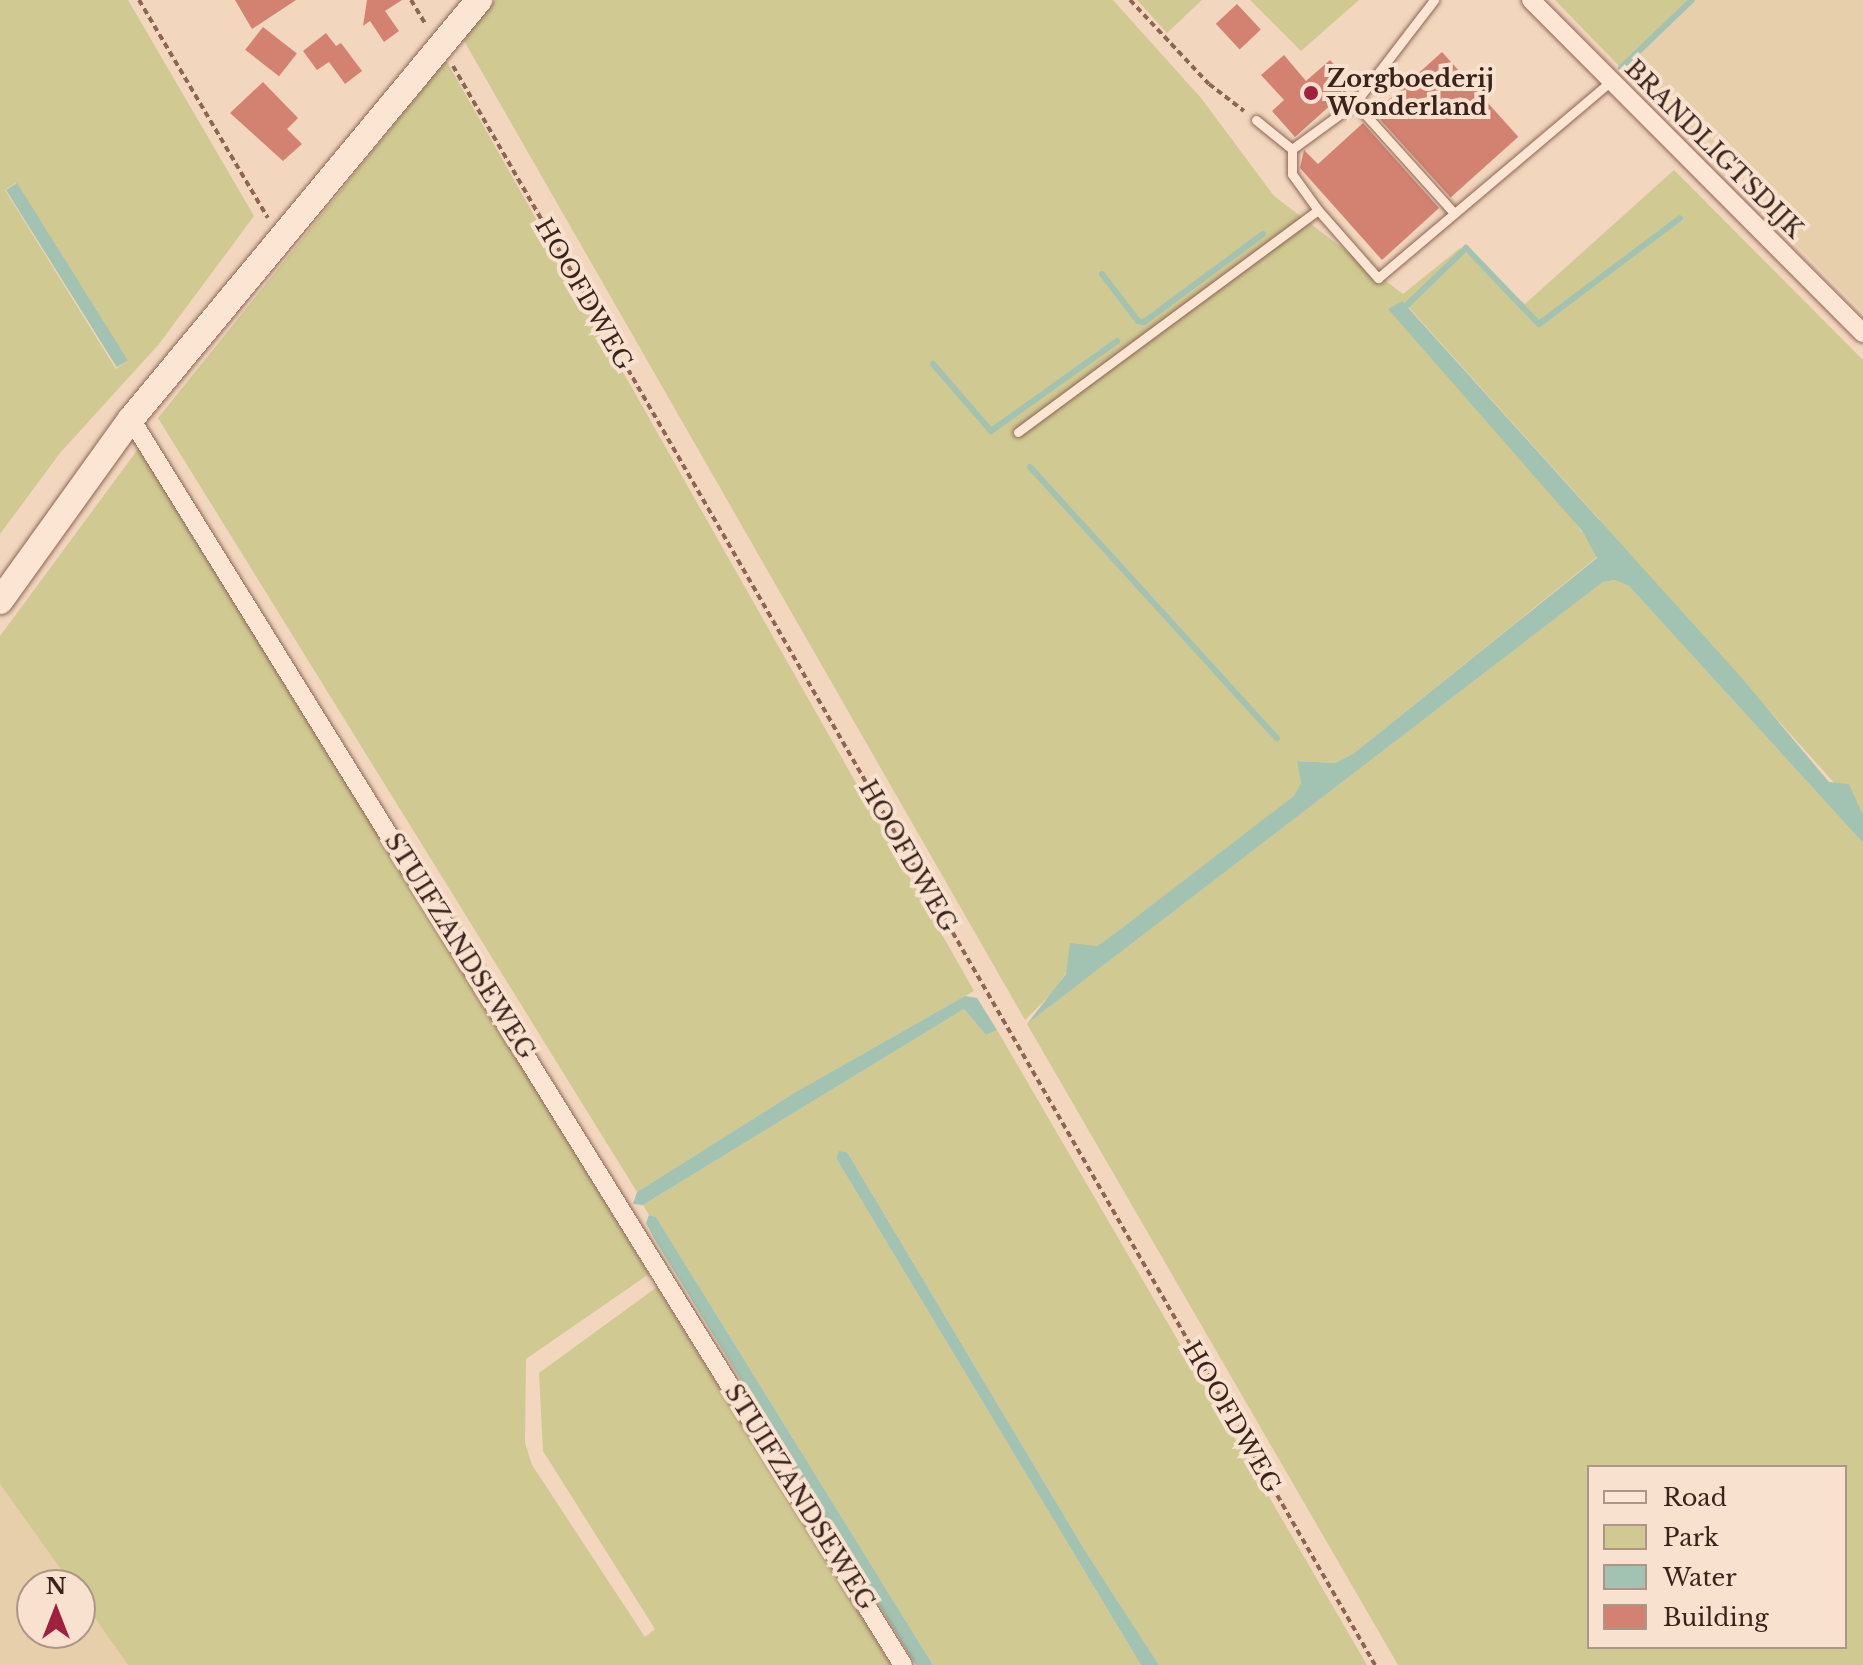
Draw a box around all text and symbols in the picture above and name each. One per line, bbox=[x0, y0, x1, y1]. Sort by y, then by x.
street label: BRANDLIGTSDIJK bbox=[1619, 54, 1809, 244]
place label: Zorgboederij Wonderland bbox=[1327, 65, 1494, 121]
marker: Zorgboederij Wonderland bbox=[1302, 84, 1320, 102]
street label: HOOFDWEG bbox=[529, 213, 639, 375]
street label: HOOFDWEG bbox=[853, 775, 963, 937]
street label: STUIFZANDSEWEG bbox=[379, 828, 541, 1064]
street label: HOOFDWEG bbox=[1177, 1336, 1287, 1498]
street label: STUIFZANDSEWEG bbox=[719, 1379, 881, 1615]
legend bbox=[1587, 1465, 1847, 1649]
text: Road bbox=[1663, 1483, 1727, 1512]
text: Park bbox=[1663, 1523, 1719, 1552]
text: Water bbox=[1663, 1563, 1737, 1592]
north arrow bbox=[16, 1569, 96, 1649]
text: N bbox=[46, 1573, 66, 1600]
text: Building bbox=[1663, 1603, 1769, 1632]

